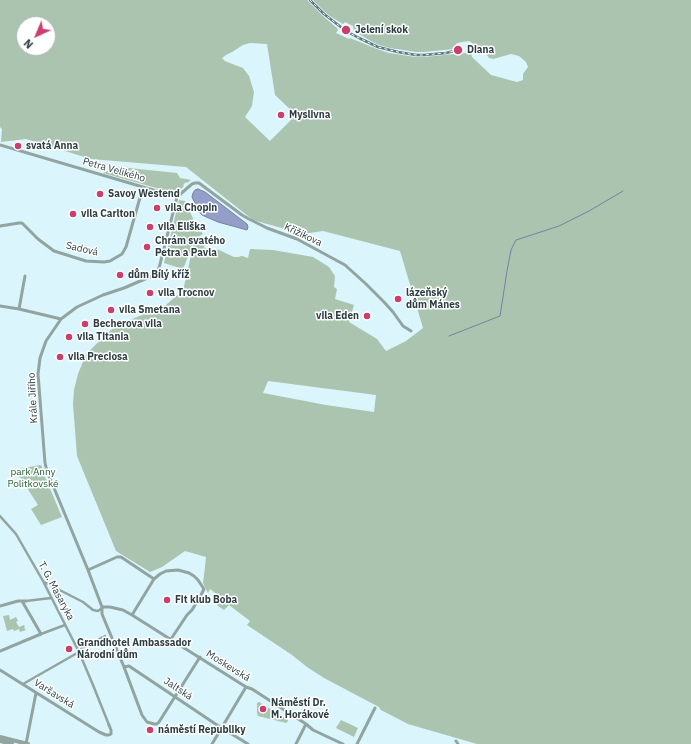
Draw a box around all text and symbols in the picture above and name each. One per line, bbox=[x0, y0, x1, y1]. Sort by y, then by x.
north arrow bbox=[16, 16, 56, 56]
marker: Jelení skok bbox=[340, 24, 352, 36]
place label: Jelení skok bbox=[355, 24, 408, 36]
text: N bbox=[21, 36, 36, 52]
marker: Diana bbox=[452, 44, 464, 56]
place label: Diana bbox=[467, 44, 494, 56]
place label: Myslivna bbox=[289, 109, 330, 121]
marker: Myslivna bbox=[276, 110, 286, 120]
place label: svatá Anna bbox=[26, 140, 78, 152]
marker: svatá Anna bbox=[13, 141, 23, 151]
street label: Petra Velikého bbox=[81, 155, 147, 185]
place label: Savoy Westend bbox=[108, 188, 180, 200]
marker: Savoy Westend bbox=[95, 189, 105, 199]
place label: vila Chopin bbox=[165, 202, 217, 214]
marker: vila Chopin bbox=[152, 203, 162, 213]
place label: vila Carlton bbox=[81, 208, 135, 220]
marker: vila Carlton bbox=[68, 209, 78, 219]
place label: vila Eliška bbox=[158, 221, 206, 233]
street label: Křižíkova bbox=[282, 221, 324, 249]
marker: vila Eliška bbox=[145, 222, 155, 232]
place label: Chrám svatého Petra a Pavla bbox=[155, 235, 225, 258]
street label: Sadová bbox=[65, 239, 99, 259]
marker: Chrám svatého Petra a Pavla bbox=[142, 242, 152, 252]
place label: dům Bílý kříž bbox=[128, 269, 189, 281]
marker: dům Bílý kříž bbox=[115, 270, 125, 280]
place label: vila Trocnov bbox=[158, 287, 214, 299]
place label: lázeňský dům Mánes bbox=[406, 287, 460, 310]
marker: vila Trocnov bbox=[145, 288, 155, 298]
marker: lázeňský dům Mánes bbox=[393, 294, 403, 304]
place label: vila Smetana bbox=[119, 304, 180, 316]
marker: vila Smetana bbox=[106, 305, 116, 315]
place label: vila Eden bbox=[316, 310, 359, 322]
marker: vila Eden bbox=[362, 311, 372, 321]
place label: Becherova vila bbox=[93, 318, 162, 330]
marker: Becherova vila bbox=[80, 319, 90, 329]
place label: vila Titania bbox=[77, 331, 129, 343]
marker: vila Titania bbox=[64, 332, 74, 342]
place label: vila Preciosa bbox=[68, 351, 128, 363]
marker: vila Preciosa bbox=[55, 352, 65, 362]
street label: Krále Jiřího bbox=[26, 372, 40, 424]
park label: park Anny Politkovské bbox=[7, 466, 59, 490]
street label: T. G. Masaryka bbox=[35, 559, 77, 623]
place label: Fit klub Boba bbox=[175, 594, 237, 606]
marker: Fit klub Boba bbox=[162, 595, 172, 605]
place label: Grandhotel Ambassador Národní dům bbox=[77, 637, 191, 660]
marker: Grandhotel Ambassador Národní dům bbox=[64, 644, 74, 654]
street label: Moskevská bbox=[204, 648, 252, 684]
street label: Jaltská bbox=[161, 675, 195, 703]
street label: Varšavská bbox=[32, 677, 76, 711]
place label: Náměstí Dr. M. Horákové bbox=[271, 697, 329, 720]
marker: Náměstí Dr. M. Horákové bbox=[258, 704, 268, 714]
place label: náměstí Republiky bbox=[158, 724, 245, 736]
marker: náměstí Republiky bbox=[145, 725, 155, 735]

